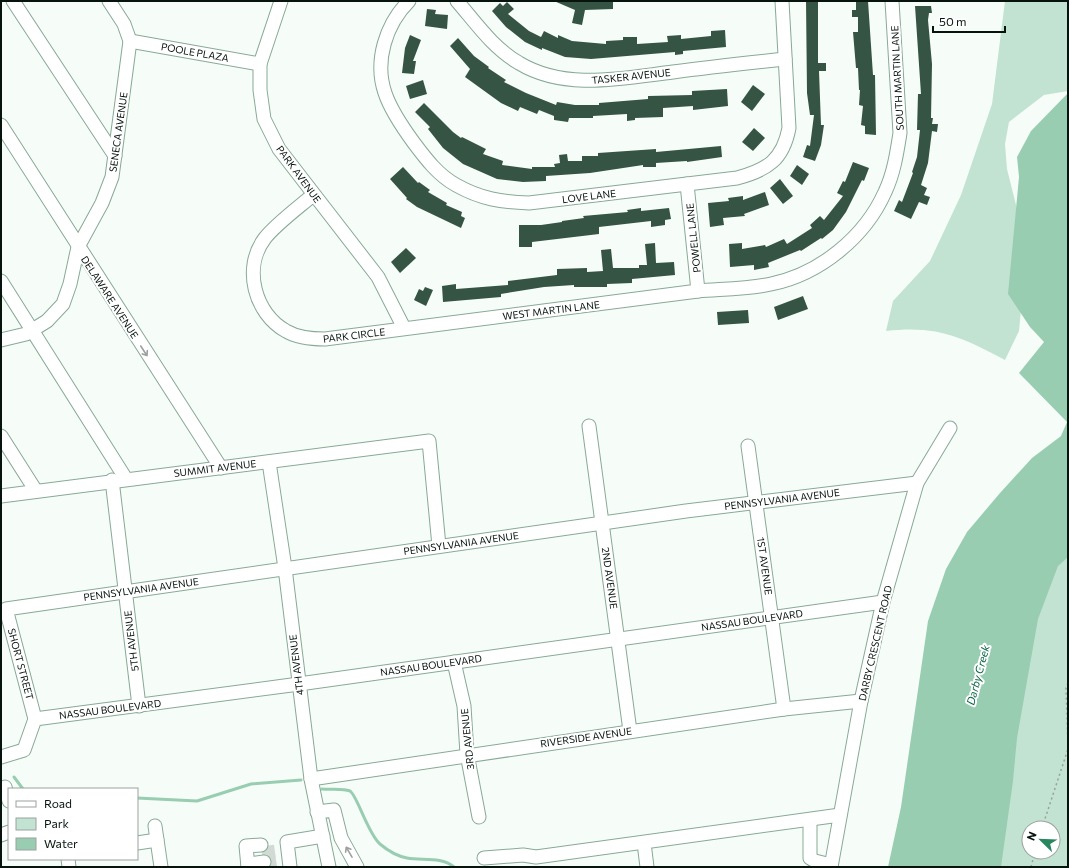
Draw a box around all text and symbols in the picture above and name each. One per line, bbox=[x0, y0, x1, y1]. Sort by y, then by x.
scale bar bbox=[933, 8, 1005, 34]
text: 50 m bbox=[939, 14, 967, 28]
street label: SOUTH MARTIN LANE bbox=[888, 25, 906, 131]
street label: POOLE PLAZA bbox=[160, 40, 230, 64]
street label: TASKER AVENUE bbox=[591, 66, 671, 86]
street label: SENECA AVENUE bbox=[106, 91, 130, 173]
street label: PARK AVENUE bbox=[274, 143, 324, 205]
street label: LOVE LANE bbox=[561, 187, 617, 205]
street label: POWELL LANE bbox=[683, 203, 703, 273]
street label: DELAWARE AVENUE bbox=[79, 254, 141, 341]
street label: WEST MARTIN LANE bbox=[502, 298, 600, 322]
street label: PARK CIRCLE bbox=[322, 325, 386, 345]
one-way arrow bbox=[140, 345, 149, 356]
street label: SUMMIT AVENUE bbox=[173, 457, 257, 479]
street label: PENNSYLVANIA AVENUE bbox=[724, 486, 841, 512]
street label: PENNSYLVANIA AVENUE bbox=[403, 529, 519, 557]
street label: 1ST AVENUE bbox=[755, 536, 775, 596]
street label: 2ND AVENUE bbox=[600, 546, 620, 610]
street label: PENNSYLVANIA AVENUE bbox=[83, 575, 199, 603]
street label: DARBY CRESCENT ROAD bbox=[856, 584, 894, 702]
street label: NASSAU BOULEVARD bbox=[700, 607, 804, 633]
street label: 5TH AVENUE bbox=[121, 610, 141, 672]
street label: SHORT STREET bbox=[6, 627, 36, 702]
street label: 4TH AVENUE bbox=[286, 634, 306, 696]
water label: Darby Creek bbox=[963, 642, 992, 706]
street label: NASSAU BOULEVARD bbox=[379, 652, 483, 678]
street label: NASSAU BOULEVARD bbox=[58, 697, 162, 721]
street label: 3RD AVENUE bbox=[458, 708, 476, 770]
street label: RIVERSIDE AVENUE bbox=[539, 725, 633, 749]
legend bbox=[8, 788, 138, 860]
text: Road bbox=[44, 796, 72, 810]
text: Park bbox=[44, 816, 70, 830]
north arrow bbox=[1021, 820, 1061, 860]
text: N bbox=[1024, 830, 1039, 842]
text: Water bbox=[44, 836, 78, 850]
one-way arrow bbox=[345, 846, 353, 858]

